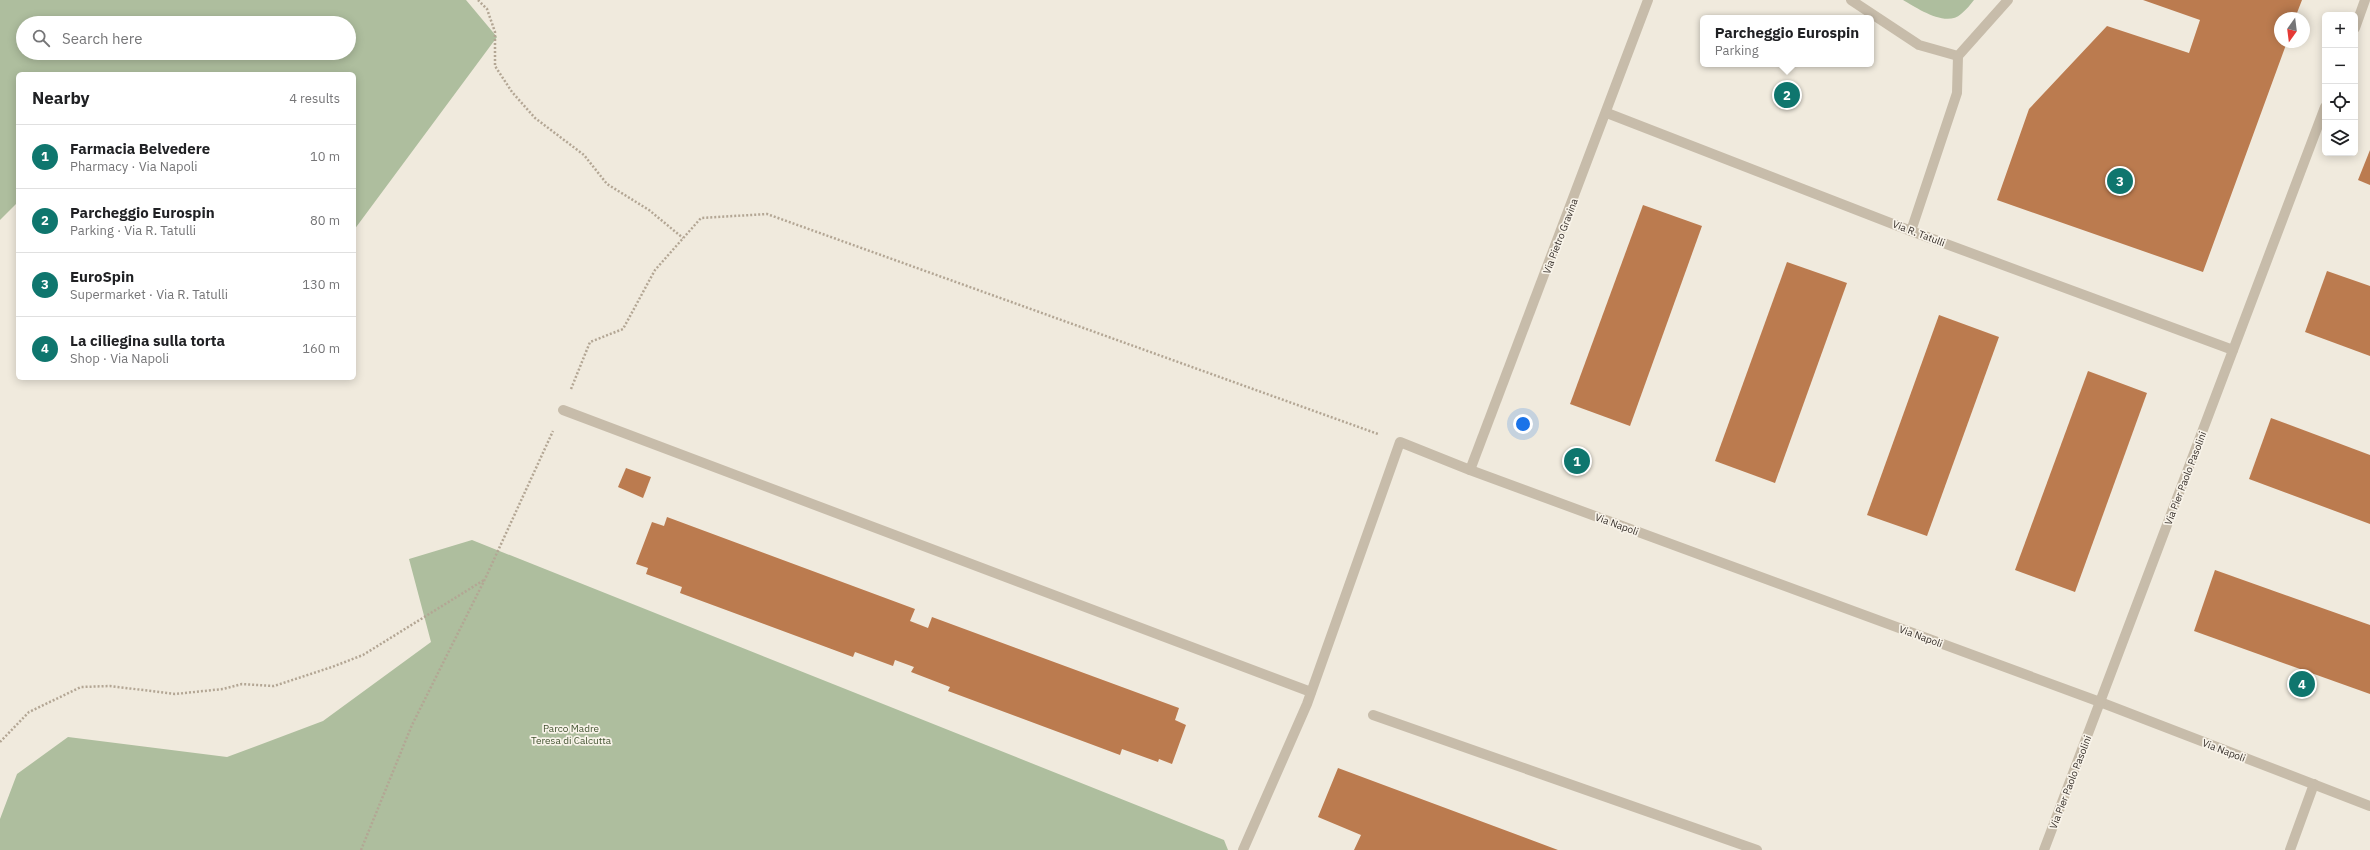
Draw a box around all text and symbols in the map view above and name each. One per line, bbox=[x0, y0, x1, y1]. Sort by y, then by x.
north arrow bbox=[2274, 12, 2310, 48]
map controls bbox=[2322, 12, 2358, 156]
button: + bbox=[2322, 12, 2358, 48]
popup bbox=[1700, 15, 1874, 67]
search box bbox=[16, 16, 356, 60]
text: Parcheggio Eurospin bbox=[1715, 23, 1859, 42]
icon: search bbox=[30, 27, 52, 49]
text: Search here bbox=[62, 29, 142, 48]
text: Parking bbox=[1715, 42, 1759, 59]
button: − bbox=[2322, 48, 2358, 84]
pin: 2 bbox=[1774, 80, 1800, 110]
button: locate bbox=[2322, 84, 2358, 120]
text: Nearby bbox=[32, 87, 90, 109]
text: 4 results bbox=[289, 90, 340, 107]
button: layers bbox=[2322, 120, 2358, 156]
text: Farmacia Belvedere bbox=[70, 139, 210, 158]
text: 1 bbox=[41, 148, 49, 165]
text: 10 m bbox=[310, 148, 340, 165]
text: Pharmacy · Via Napoli bbox=[70, 158, 198, 175]
pin: 3 bbox=[2107, 166, 2133, 196]
street label: Via Pietro Gravina bbox=[1540, 196, 1581, 276]
text: Parcheggio Eurospin bbox=[70, 203, 215, 222]
text: 2 bbox=[41, 212, 49, 229]
text: 80 m bbox=[310, 212, 340, 229]
street label: Via R. Tatulli bbox=[1891, 218, 1947, 249]
text: Parking · Via R. Tatulli bbox=[70, 222, 196, 239]
text: EuroSpin bbox=[70, 267, 134, 286]
text: 3 bbox=[41, 276, 49, 293]
text: 130 m bbox=[302, 276, 340, 293]
text: Supermarket · Via R. Tatulli bbox=[70, 286, 228, 303]
text: La ciliegina sulla torta bbox=[70, 331, 225, 350]
text: 4 bbox=[41, 340, 49, 357]
text: 160 m bbox=[302, 340, 340, 357]
text: Shop · Via Napoli bbox=[70, 350, 169, 367]
your location bbox=[1513, 414, 1533, 434]
street label: Via Pier Paolo Pasolini bbox=[2162, 430, 2209, 527]
pin: 1 bbox=[1564, 446, 1590, 476]
street label: Via Napoli bbox=[1593, 511, 1640, 538]
street label: Via Napoli bbox=[1897, 623, 1944, 650]
pin: 4 bbox=[2289, 669, 2315, 699]
park label: Parco Madre Teresa di Calcutta bbox=[531, 722, 612, 747]
street label: Via Pier Paolo Pasolini bbox=[2047, 734, 2094, 831]
street label: Via Napoli bbox=[2200, 736, 2247, 765]

